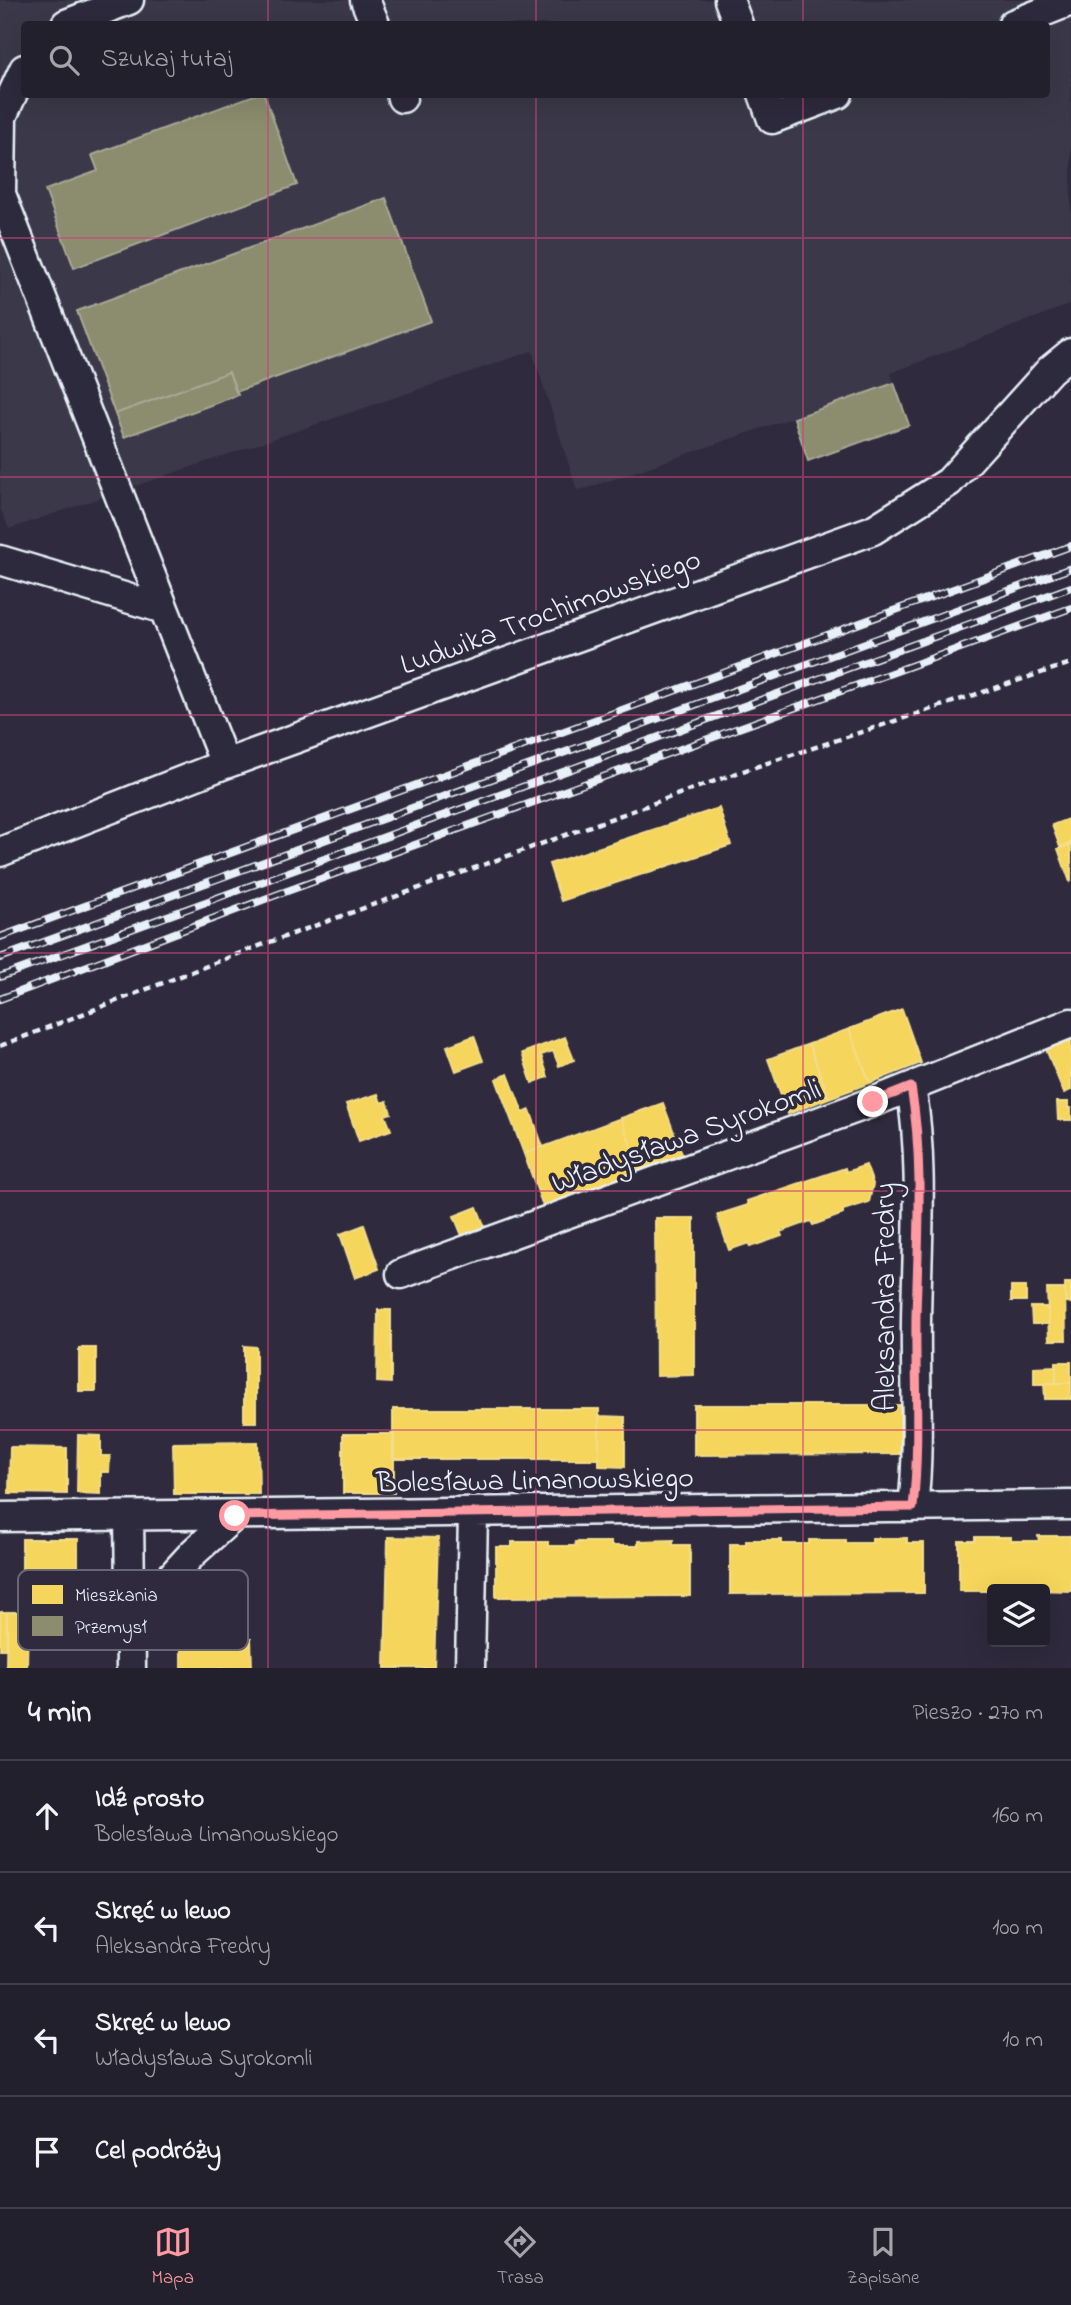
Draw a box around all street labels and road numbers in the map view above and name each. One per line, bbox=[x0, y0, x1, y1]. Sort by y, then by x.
street label: Ludwika Trochimowskiego bbox=[395, 539, 707, 689]
street label: Władysława Syrokomli bbox=[546, 1069, 828, 1207]
street label: Aleksandra Fredry bbox=[865, 1183, 909, 1411]
street label: Bolesława Limanowskiego bbox=[375, 1457, 694, 1507]

